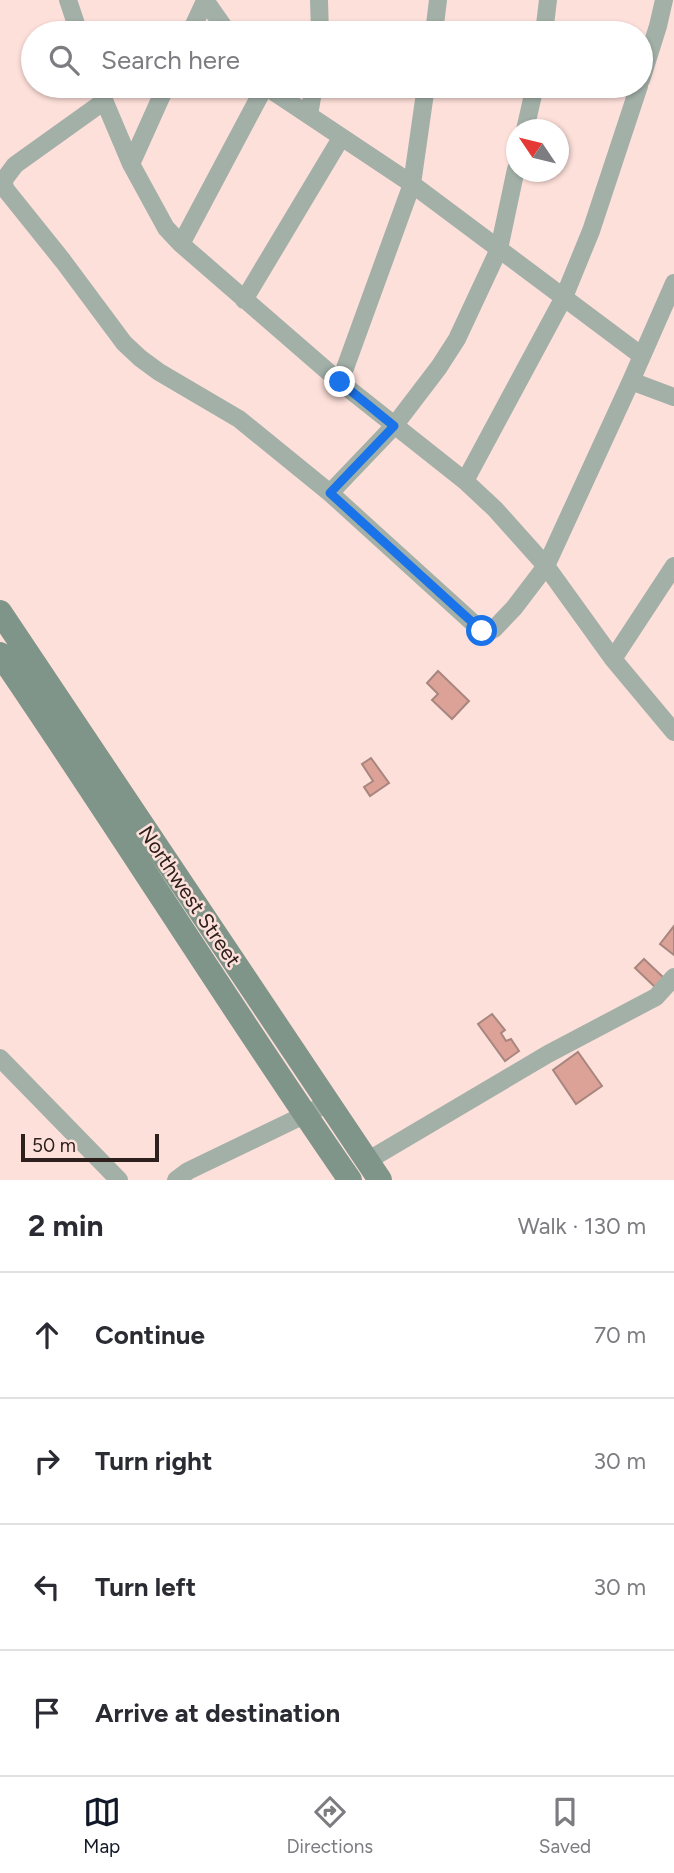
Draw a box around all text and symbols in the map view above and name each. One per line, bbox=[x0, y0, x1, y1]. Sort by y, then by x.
search box bbox=[21, 21, 653, 98]
icon: search bbox=[45, 41, 83, 79]
text: Search here bbox=[101, 44, 240, 76]
north arrow bbox=[506, 119, 569, 182]
route end bbox=[324, 366, 355, 397]
route start bbox=[466, 615, 497, 646]
street label: Northwest Street bbox=[134, 821, 246, 971]
scale bar bbox=[21, 1131, 159, 1163]
text: 50 m bbox=[32, 1134, 76, 1157]
text: 2 min bbox=[28, 1207, 104, 1244]
text: Walk · 130 m bbox=[518, 1212, 646, 1240]
icon: ahead bbox=[28, 1316, 66, 1354]
text: Continue bbox=[95, 1319, 205, 1351]
text: 70 m bbox=[594, 1321, 646, 1349]
icon: right bbox=[28, 1442, 66, 1480]
text: Turn right bbox=[95, 1445, 212, 1477]
text: 30 m bbox=[593, 1447, 646, 1475]
icon: left bbox=[28, 1568, 66, 1606]
text: Turn left bbox=[95, 1571, 196, 1603]
text: 30 m bbox=[593, 1573, 646, 1601]
icon: arrive bbox=[28, 1694, 66, 1732]
text: Arrive at destination bbox=[95, 1697, 340, 1729]
tab: Map bbox=[83, 1793, 121, 1858]
tab: Directions bbox=[286, 1793, 373, 1858]
tab: Saved bbox=[539, 1793, 591, 1858]

